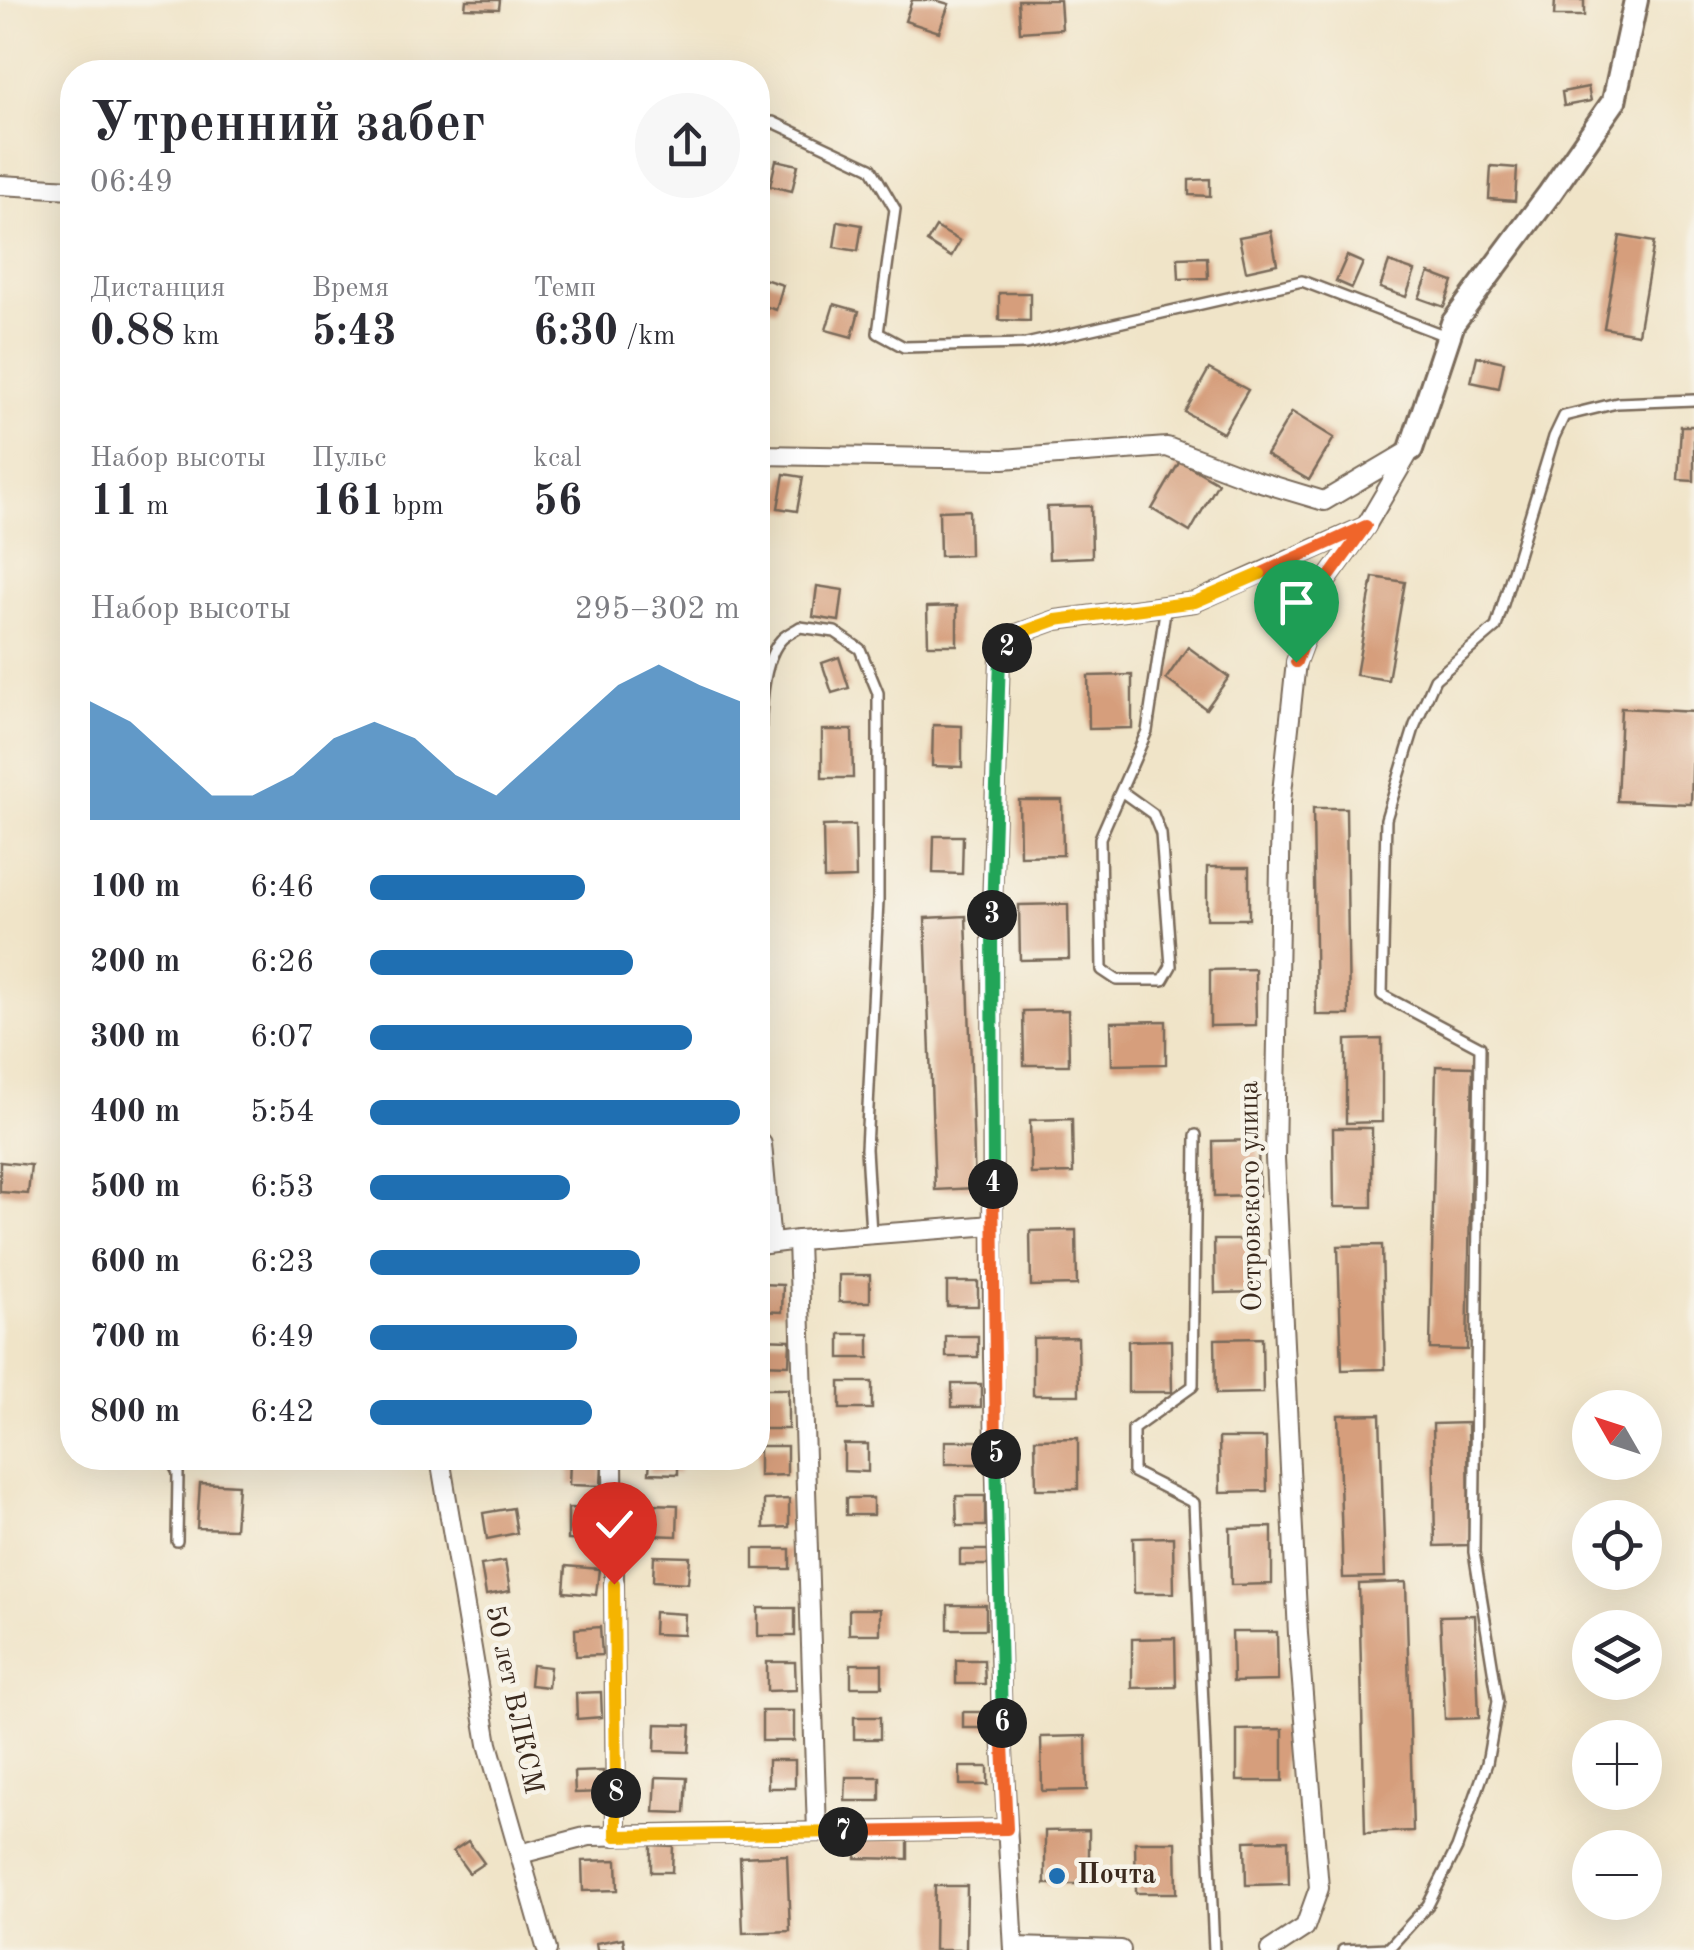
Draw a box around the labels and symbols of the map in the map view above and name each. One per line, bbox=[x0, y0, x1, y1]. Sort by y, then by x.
pin bbox=[1254, 560, 1339, 663]
pin: 2 bbox=[982, 623, 1032, 673]
pin: 3 bbox=[967, 890, 1017, 940]
street label: Островского улица bbox=[1236, 1080, 1268, 1312]
pin: 4 bbox=[968, 1159, 1018, 1209]
north arrow bbox=[1572, 1390, 1662, 1480]
pin: 5 bbox=[971, 1429, 1021, 1479]
pin bbox=[572, 1482, 657, 1585]
street label: 50 лет ВЛКСМ bbox=[479, 1603, 547, 1797]
pin: 6 bbox=[977, 1698, 1027, 1748]
pin: 8 bbox=[591, 1768, 641, 1818]
pin: 7 bbox=[818, 1807, 868, 1857]
place label: Почта bbox=[1077, 1862, 1156, 1890]
marker: Почта bbox=[1046, 1865, 1068, 1887]

